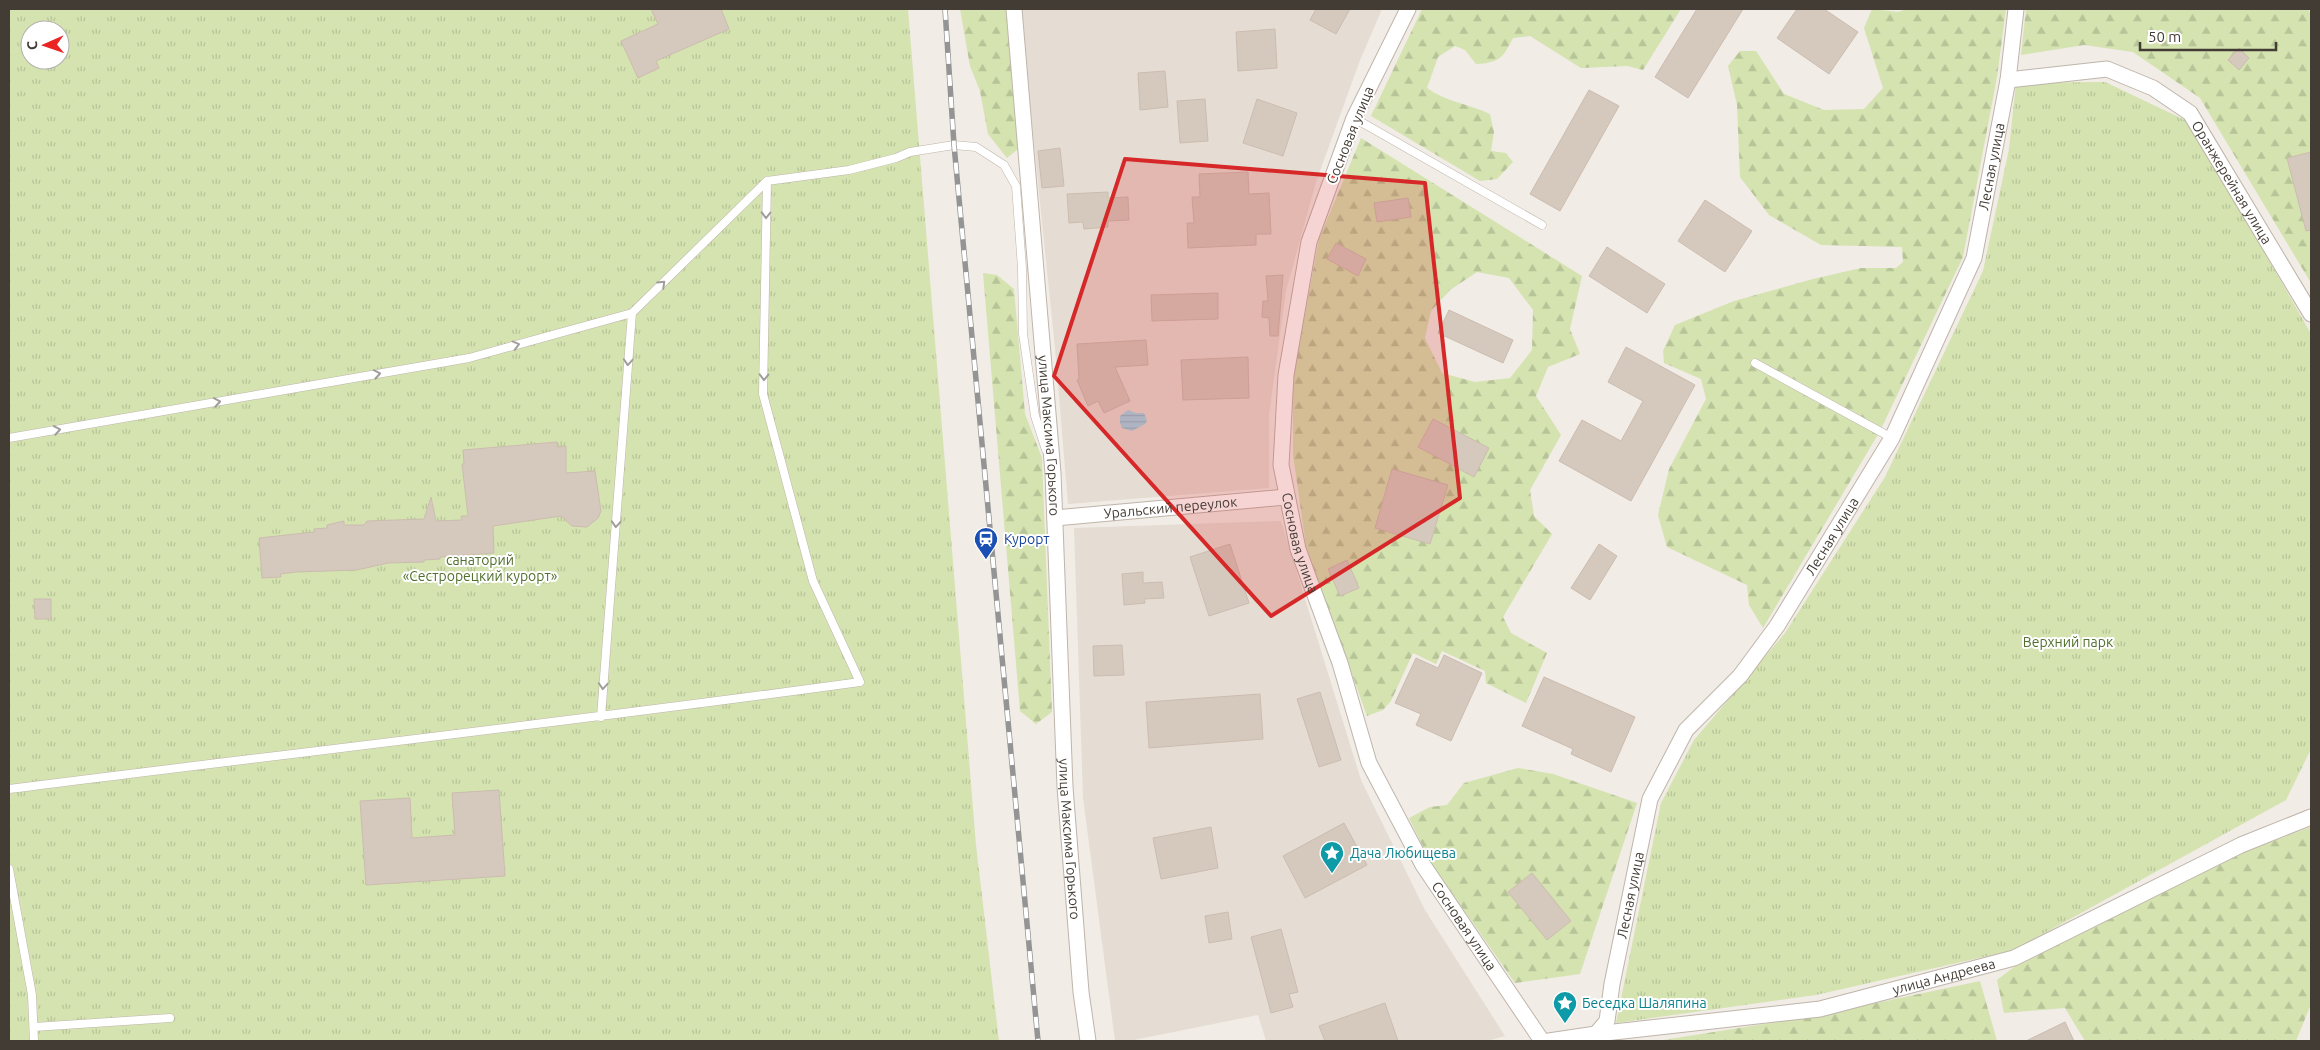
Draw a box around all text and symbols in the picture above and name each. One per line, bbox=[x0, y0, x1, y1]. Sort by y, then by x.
north arrow bbox=[20, 20, 70, 70]
scale bar bbox=[2140, 20, 2276, 52]
text: 50 m bbox=[2148, 28, 2181, 45]
text: С bbox=[24, 41, 40, 50]
street label: Сосновая улица bbox=[1323, 84, 1377, 186]
street label: Оранжерейная улица bbox=[2189, 118, 2275, 247]
street label: Лесная улица bbox=[1975, 122, 2008, 211]
one-way arrow bbox=[761, 212, 771, 219]
one-way arrow bbox=[656, 281, 665, 290]
one-way arrow bbox=[511, 340, 520, 351]
street label: улица Максима Горького bbox=[1035, 354, 1063, 516]
one-way arrow bbox=[623, 358, 634, 366]
one-way arrow bbox=[373, 369, 381, 379]
one-way arrow bbox=[758, 373, 769, 381]
one-way arrow bbox=[213, 397, 221, 407]
one-way arrow bbox=[52, 425, 61, 435]
street label: Сосновая улица bbox=[1279, 491, 1322, 595]
street label: Уральский переулок bbox=[1103, 493, 1238, 522]
street label: Лесная улица bbox=[1802, 494, 1862, 578]
one-way arrow bbox=[610, 520, 621, 528]
station icon: Курорт bbox=[973, 526, 999, 560]
place label: Курорт bbox=[1004, 531, 1050, 547]
park label: санаторий «Сестрорецкий курорт» bbox=[403, 552, 558, 584]
park label: Верхний парк bbox=[2023, 634, 2113, 650]
one-way arrow bbox=[598, 682, 609, 690]
street label: улица Максима Горького bbox=[1056, 758, 1083, 920]
place icon: Дача Любищева bbox=[1319, 840, 1345, 874]
place label: Дача Любищева bbox=[1350, 845, 1456, 861]
street label: Лесная улица bbox=[1613, 850, 1647, 940]
street label: Сосновая улица bbox=[1429, 879, 1500, 973]
street label: улица Андреева bbox=[1891, 955, 1997, 998]
place icon: Беседка Шаляпина bbox=[1552, 990, 1578, 1024]
place label: Беседка Шаляпина bbox=[1582, 995, 1707, 1011]

